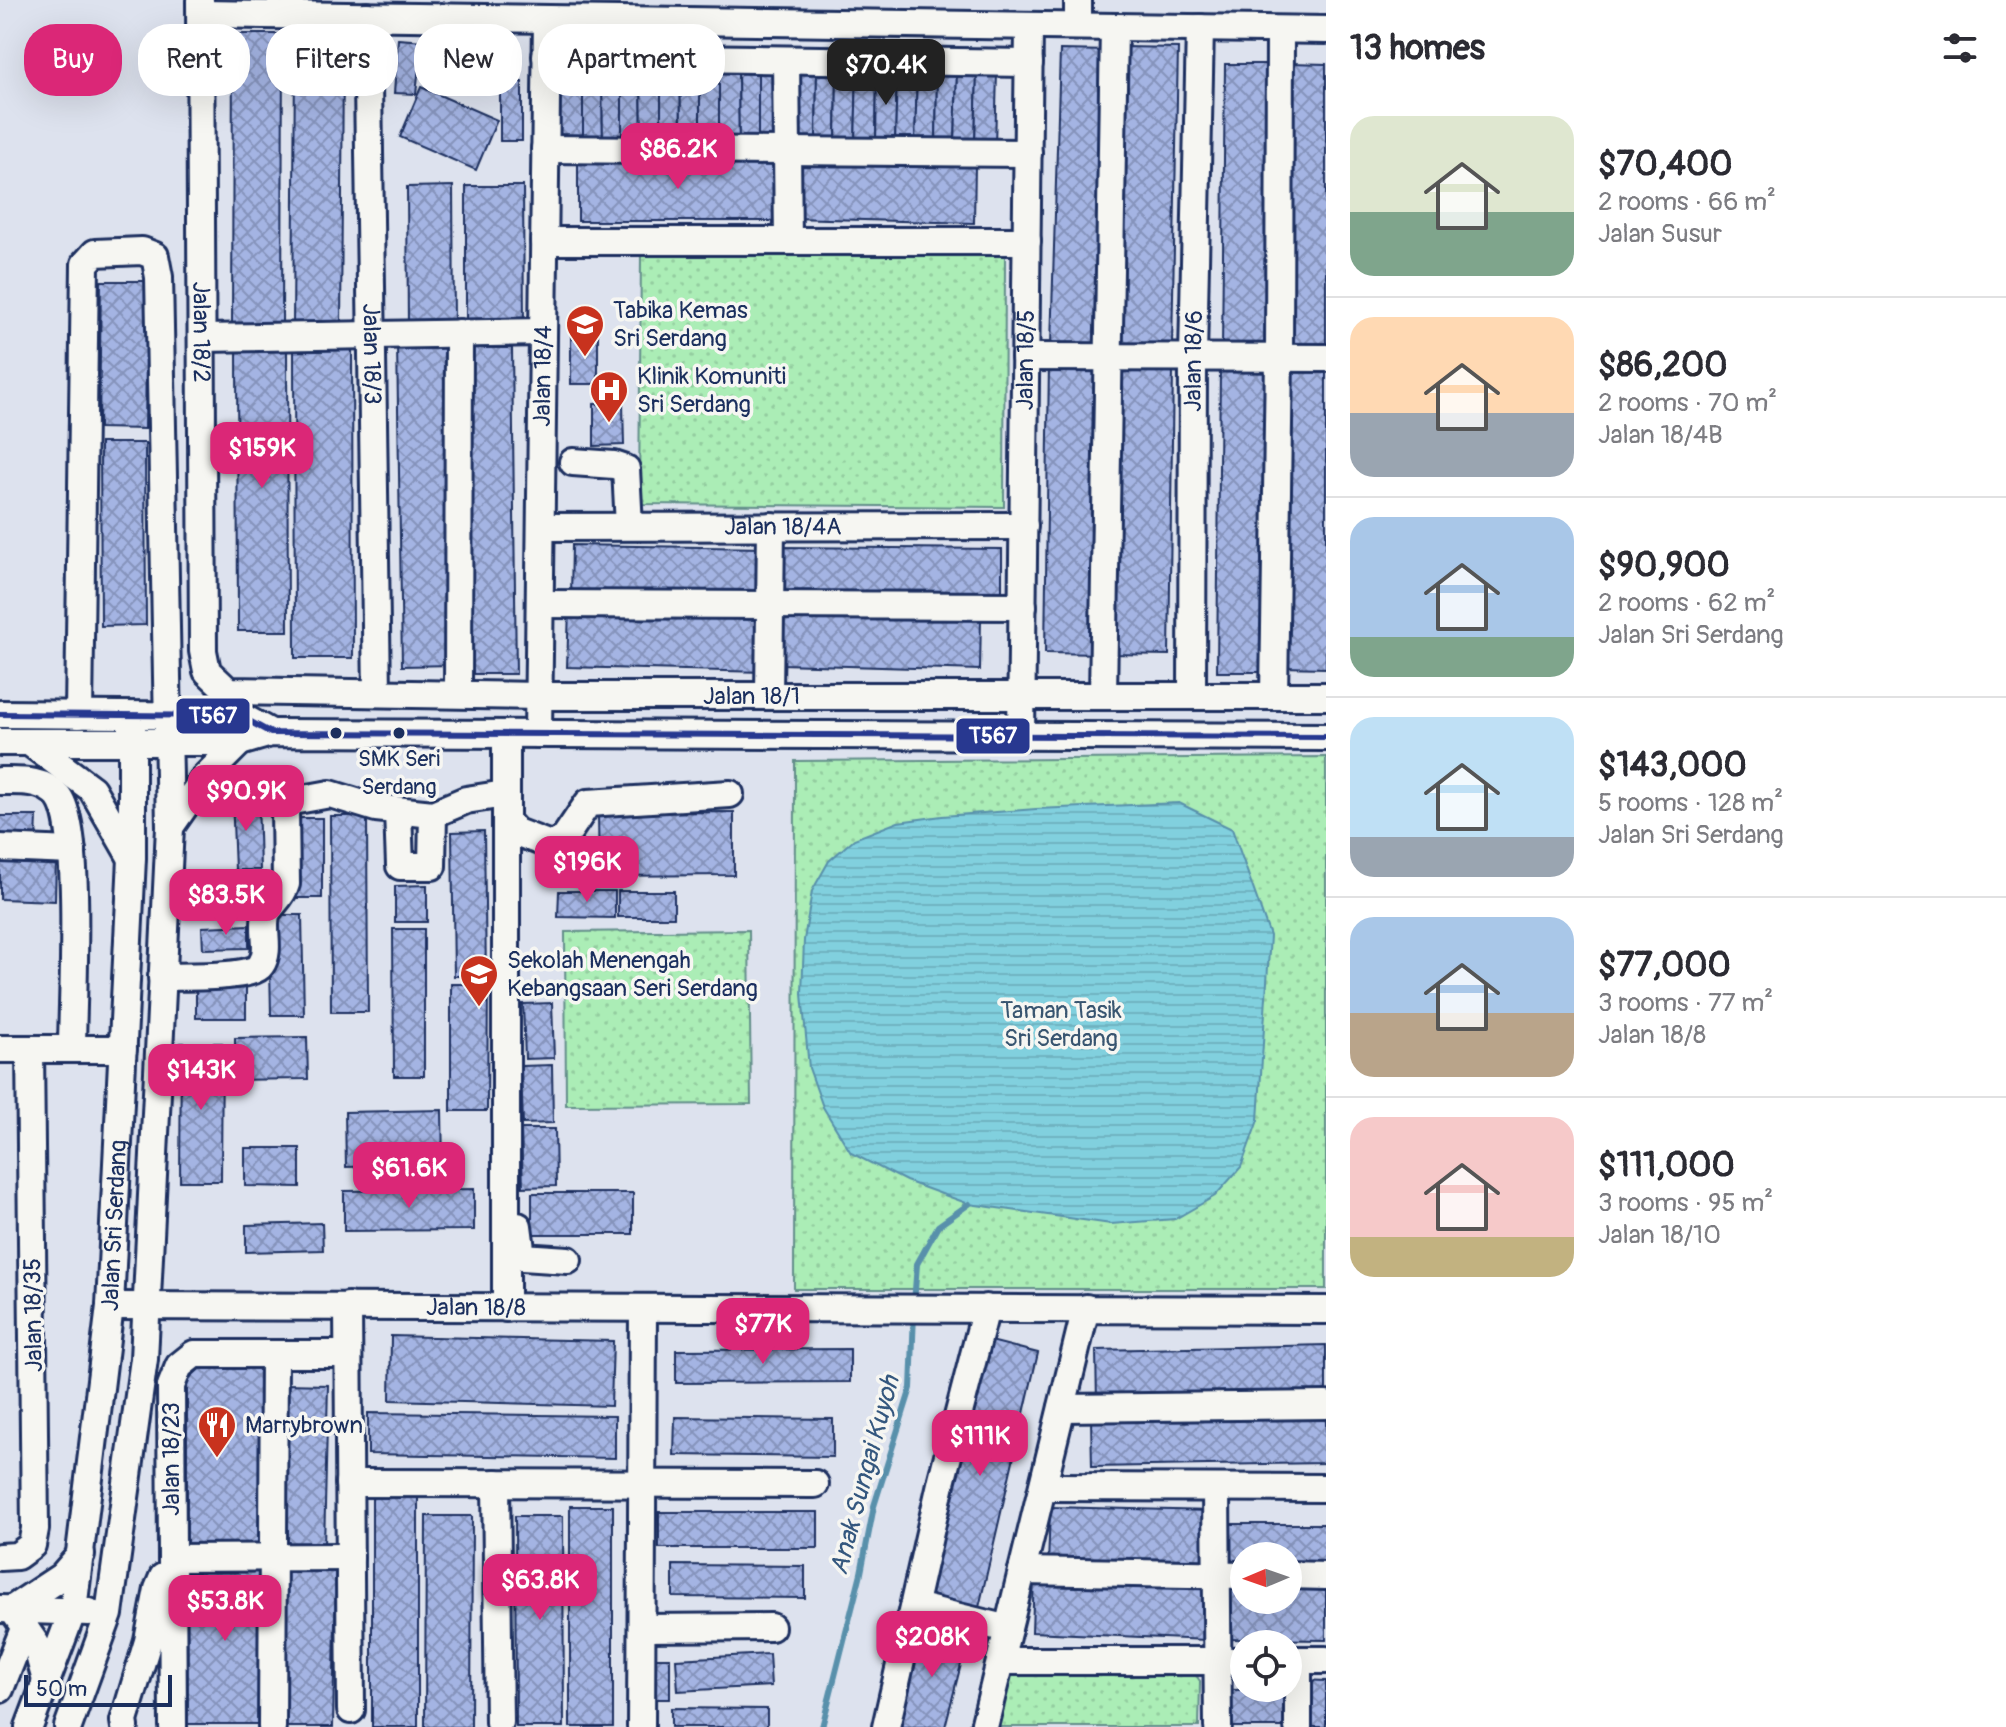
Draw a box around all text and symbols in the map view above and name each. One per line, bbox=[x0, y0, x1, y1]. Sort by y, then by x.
chip: Buy bbox=[24, 24, 122, 96]
chip: Rent bbox=[138, 24, 250, 96]
chip: Filters bbox=[266, 24, 398, 96]
chip: New bbox=[414, 24, 522, 96]
chip: Apartment bbox=[538, 24, 725, 96]
icon: filters bbox=[1938, 26, 1982, 70]
text: 13 homes bbox=[1350, 27, 1485, 70]
pin: $70.4K bbox=[821, 39, 951, 107]
text: $70.4K bbox=[845, 49, 927, 81]
pin: $86.2K bbox=[613, 123, 743, 191]
text: $86.2K bbox=[639, 133, 717, 165]
text: $70,400 bbox=[1598, 143, 1732, 186]
icon: home bbox=[1414, 148, 1510, 244]
text: 2 rooms · 66 m² bbox=[1598, 186, 1776, 218]
text: Jalan Susur bbox=[1598, 218, 1722, 250]
street label: Jalan 18/2 bbox=[186, 281, 216, 383]
place label: Tabika Kemas Sri Serdang bbox=[613, 296, 748, 353]
street label: Jalan 18/3 bbox=[356, 303, 387, 405]
school or university icon: Tabika Kemas Sri Serdang bbox=[564, 303, 606, 358]
street label: Jalan 18/5 bbox=[1011, 309, 1041, 411]
street label: Jalan 18/6 bbox=[1179, 310, 1209, 412]
street label: Jalan 18/4 bbox=[528, 325, 558, 427]
text: $86,200 bbox=[1598, 344, 1727, 387]
icon: home bbox=[1414, 349, 1510, 445]
place label: Klinik Komuniti Sri Serdang bbox=[637, 362, 786, 419]
hospital icon: Klinik Komuniti Sri Serdang bbox=[588, 369, 630, 424]
text: 2 rooms · 70 m² bbox=[1598, 387, 1777, 419]
text: Jalan 18/4B bbox=[1598, 419, 1723, 451]
pin: $159K bbox=[206, 422, 318, 490]
text: $159K bbox=[228, 432, 296, 464]
street label: Jalan 18/4A bbox=[724, 512, 842, 542]
text: $90,900 bbox=[1598, 544, 1730, 587]
icon: home bbox=[1414, 549, 1510, 645]
text: 2 rooms · 62 m² bbox=[1598, 587, 1775, 619]
text: Jalan Sri Serdang bbox=[1598, 619, 1784, 651]
street label: Jalan 18/1 bbox=[703, 682, 800, 711]
line badge: T567 bbox=[175, 697, 251, 735]
text: T567 bbox=[188, 702, 238, 730]
line badge: T567 bbox=[955, 717, 1031, 755]
text: T567 bbox=[968, 722, 1018, 750]
unlabelled marker bbox=[328, 725, 344, 741]
marker: SMK Seri Serdang bbox=[391, 725, 407, 741]
text: $143,000 bbox=[1598, 744, 1747, 787]
place label: SMK Seri Serdang bbox=[358, 745, 440, 801]
icon: home bbox=[1414, 749, 1510, 845]
pin: $90.9K bbox=[181, 765, 311, 833]
text: $90.9K bbox=[206, 775, 286, 807]
text: 5 rooms · 128 m² bbox=[1598, 787, 1783, 819]
text: Jalan Sri Serdang bbox=[1598, 819, 1784, 851]
pin: $196K bbox=[531, 836, 643, 904]
text: $196K bbox=[553, 846, 621, 878]
pin: $83.5K bbox=[161, 869, 291, 937]
text: $83.5K bbox=[187, 879, 265, 911]
text: $77,000 bbox=[1598, 944, 1731, 987]
place label: Sekolah Menengah Kebangsaan Seri Serdang bbox=[507, 946, 758, 1003]
icon: home bbox=[1414, 949, 1510, 1045]
school or university icon: Sekolah Menengah Kebangsaan Seri Serdang bbox=[458, 953, 500, 1008]
text: 3 rooms · 77 m² bbox=[1598, 987, 1773, 1019]
park label: Taman Tasik Sri Serdang bbox=[1000, 996, 1122, 1053]
text: Jalan 18/8 bbox=[1598, 1019, 1706, 1051]
pin: $143K bbox=[145, 1044, 257, 1112]
text: $143K bbox=[166, 1054, 236, 1086]
street label: Jalan Sri Serdang bbox=[96, 1139, 133, 1312]
pin: $61.6K bbox=[344, 1142, 474, 1210]
text: $111,000 bbox=[1598, 1144, 1735, 1187]
icon: home bbox=[1414, 1149, 1510, 1245]
text: $61.6K bbox=[371, 1152, 447, 1184]
text: 3 rooms · 95 m² bbox=[1598, 1187, 1773, 1219]
text: Jalan 18/10 bbox=[1598, 1219, 1721, 1251]
street label: Jalan 18/35 bbox=[18, 1258, 49, 1372]
street label: Jalan 18/8 bbox=[426, 1293, 526, 1322]
pin: $77K bbox=[716, 1298, 810, 1366]
text: $77K bbox=[734, 1308, 792, 1340]
water label: Anak Sungai Kuyoh bbox=[823, 1371, 907, 1578]
street label: Jalan 18/23 bbox=[157, 1402, 186, 1516]
restaurant icon: Marrybrown bbox=[196, 1404, 238, 1459]
pin: $111K bbox=[924, 1410, 1036, 1478]
place label: Marrybrown bbox=[245, 1411, 363, 1440]
text: $111K bbox=[950, 1420, 1010, 1452]
north arrow bbox=[1230, 1542, 1302, 1614]
map controls bbox=[1230, 1542, 1302, 1702]
pin: $63.8K bbox=[475, 1554, 605, 1622]
text: $63.8K bbox=[501, 1564, 579, 1596]
pin: $53.8K bbox=[160, 1575, 290, 1643]
text: $53.8K bbox=[186, 1585, 264, 1617]
pin: $208K bbox=[876, 1611, 988, 1679]
text: $208K bbox=[894, 1621, 970, 1653]
button: locate bbox=[1230, 1630, 1302, 1702]
scale bar bbox=[24, 1671, 172, 1707]
text: 50 m bbox=[36, 1675, 87, 1703]

